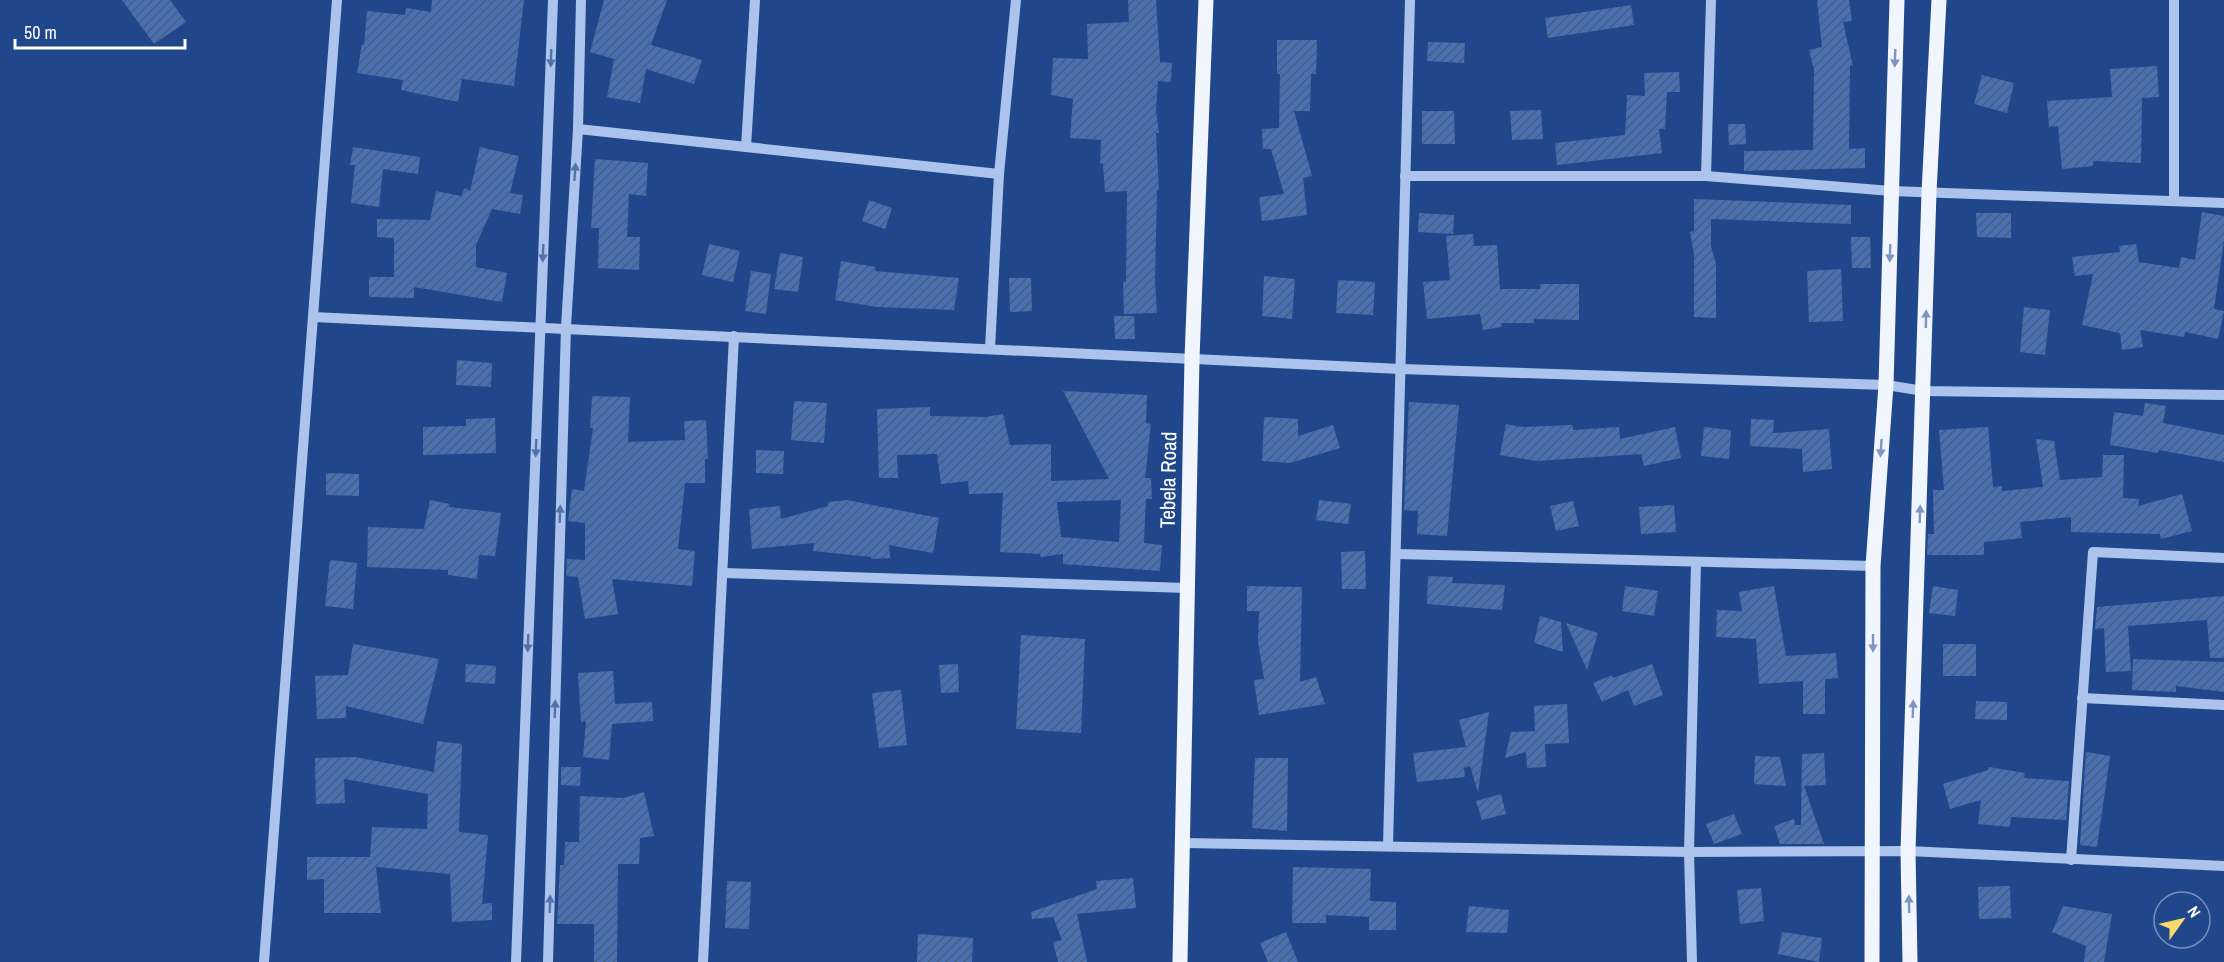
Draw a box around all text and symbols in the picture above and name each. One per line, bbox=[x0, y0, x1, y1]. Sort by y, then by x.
scale bar bbox=[15, 12, 184, 50]
text: 50 m bbox=[24, 20, 57, 45]
one-way arrow bbox=[546, 49, 555, 68]
one-way arrow bbox=[1890, 49, 1900, 68]
one-way arrow bbox=[570, 163, 580, 182]
one-way arrow bbox=[539, 244, 548, 263]
one-way arrow bbox=[1885, 244, 1894, 263]
one-way arrow bbox=[1921, 309, 1931, 328]
street label: Tebela Road bbox=[1153, 431, 1183, 529]
one-way arrow bbox=[531, 439, 540, 458]
one-way arrow bbox=[1877, 439, 1886, 458]
one-way arrow bbox=[556, 504, 565, 523]
one-way arrow bbox=[1915, 504, 1924, 523]
one-way arrow bbox=[1868, 633, 1878, 652]
one-way arrow bbox=[524, 634, 533, 653]
one-way arrow bbox=[550, 699, 560, 718]
one-way arrow bbox=[1909, 699, 1918, 718]
north arrow bbox=[2152, 890, 2212, 950]
one-way arrow bbox=[545, 894, 555, 913]
one-way arrow bbox=[1904, 894, 1914, 913]
text: N bbox=[2183, 902, 2206, 922]

